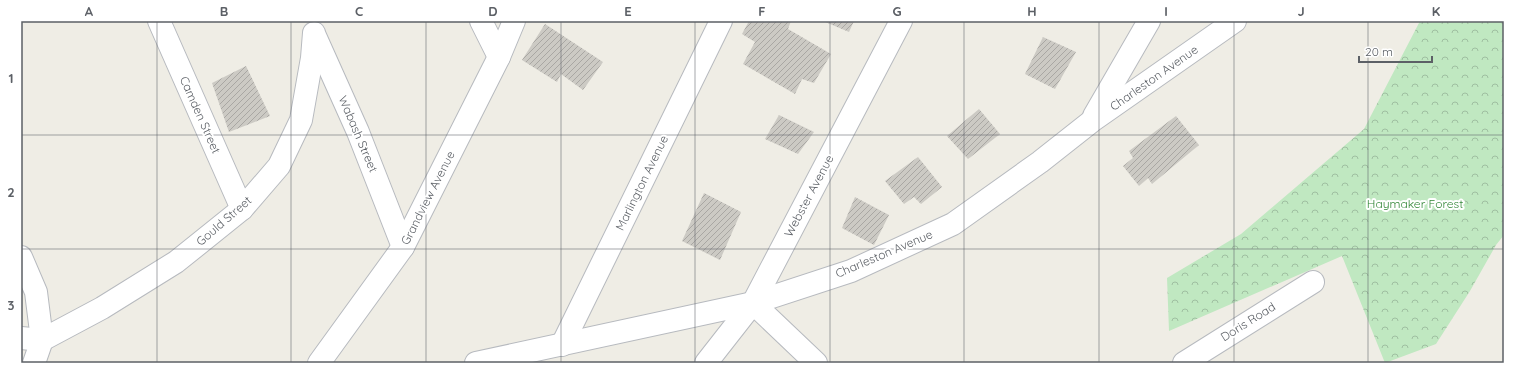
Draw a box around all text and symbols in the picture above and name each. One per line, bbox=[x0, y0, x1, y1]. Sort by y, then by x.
text: A bbox=[85, 3, 94, 19]
text: B bbox=[220, 3, 228, 19]
text: C bbox=[355, 3, 363, 19]
text: D bbox=[488, 3, 498, 19]
text: E bbox=[624, 3, 632, 19]
text: F bbox=[758, 3, 766, 19]
text: G bbox=[892, 3, 902, 19]
text: H bbox=[1027, 3, 1037, 19]
text: I bbox=[1164, 3, 1168, 19]
text: J bbox=[1297, 3, 1305, 19]
text: K bbox=[1432, 3, 1441, 19]
scale bar bbox=[1359, 38, 1432, 64]
street label: Charleston Avenue bbox=[1107, 41, 1201, 114]
text: 20 m bbox=[1365, 44, 1393, 59]
text: 1 bbox=[8, 70, 14, 86]
street label: Camden Street bbox=[177, 74, 224, 156]
street label: Wabash Street bbox=[336, 93, 381, 174]
street label: Marlington Avenue bbox=[612, 133, 671, 233]
street label: Grandview Avenue bbox=[397, 148, 458, 247]
street label: Webster Avenue bbox=[781, 152, 837, 239]
text: 2 bbox=[7, 184, 15, 200]
street label: Gould Street bbox=[193, 193, 254, 249]
park label: Haymaker Forest bbox=[1367, 196, 1463, 211]
street label: Charleston Avenue bbox=[833, 226, 935, 281]
text: 3 bbox=[8, 297, 15, 313]
street label: Doris Road bbox=[1218, 299, 1278, 344]

